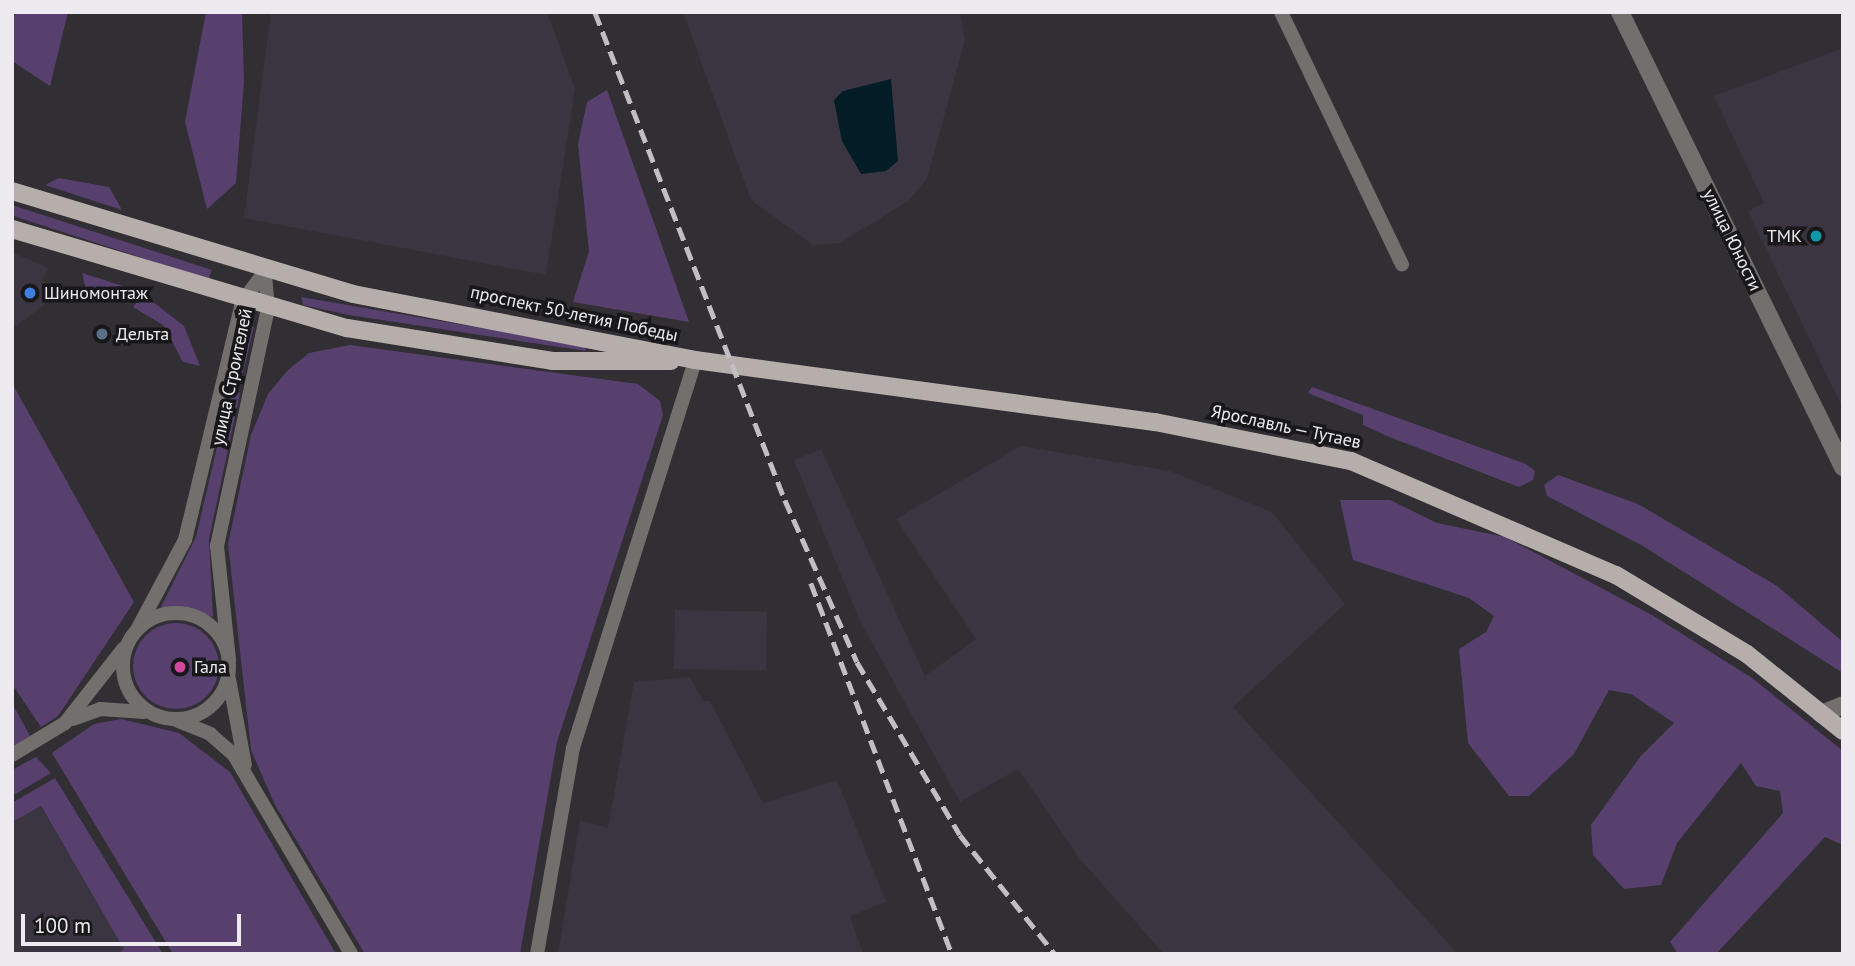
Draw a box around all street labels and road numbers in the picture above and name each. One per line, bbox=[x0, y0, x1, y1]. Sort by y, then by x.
street label: улица Юности bbox=[1698, 185, 1766, 295]
street label: проспект 50-летия Победы bbox=[468, 281, 680, 347]
street label: улица Строителей bbox=[207, 306, 257, 448]
street label: Ярославль — Тутаев bbox=[1207, 400, 1365, 454]

